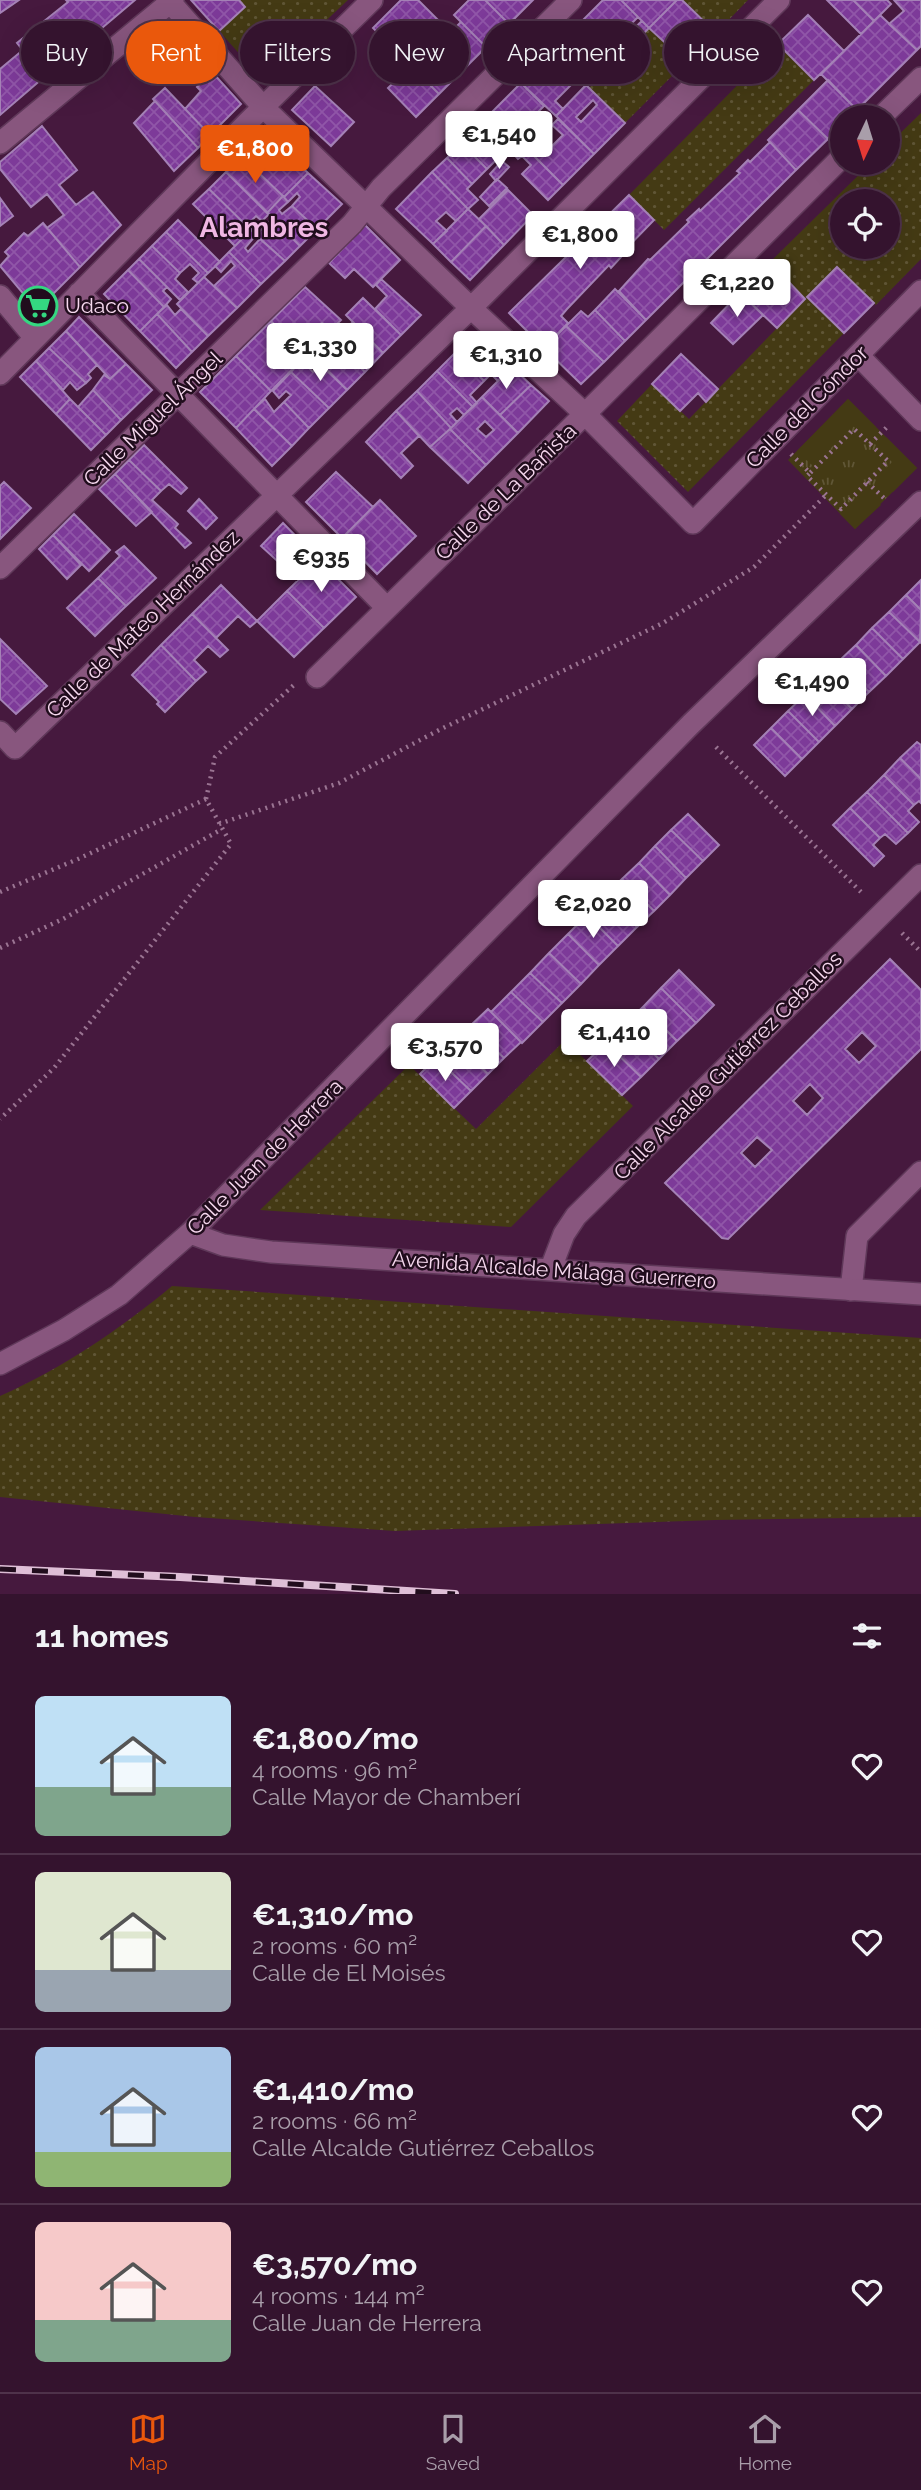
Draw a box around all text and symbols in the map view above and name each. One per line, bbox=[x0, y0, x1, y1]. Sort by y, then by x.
chip: Buy bbox=[21, 21, 112, 84]
chip: Rent bbox=[126, 21, 226, 84]
chip: Filters bbox=[240, 21, 355, 84]
chip: New bbox=[369, 21, 469, 84]
chip: Apartment bbox=[483, 21, 650, 84]
chip: House bbox=[664, 21, 783, 84]
north arrow bbox=[830, 105, 900, 175]
map controls bbox=[830, 105, 900, 259]
pin: €1,540 bbox=[442, 111, 556, 171]
text: €1,540 bbox=[461, 120, 537, 147]
pin: €1,800 bbox=[198, 125, 312, 185]
text: €1,800 bbox=[216, 134, 294, 161]
button: locate bbox=[830, 189, 900, 259]
district label: Alambres bbox=[200, 211, 328, 244]
pin: €1,800 bbox=[523, 212, 637, 271]
text: €1,800 bbox=[541, 220, 619, 247]
pin: €1,220 bbox=[680, 260, 794, 319]
text: €1,220 bbox=[699, 268, 775, 295]
supermarket icon: Udaco bbox=[17, 285, 59, 327]
place label: Udaco bbox=[65, 293, 129, 318]
pin: €1,330 bbox=[263, 324, 377, 383]
text: €1,330 bbox=[283, 332, 357, 359]
pin: €1,310 bbox=[449, 332, 563, 391]
text: €1,310 bbox=[469, 340, 543, 367]
street label: Calle del Cóndor bbox=[740, 340, 874, 473]
street label: Calle Miguel Ángel bbox=[78, 346, 227, 491]
street label: Calle de La Bañista bbox=[430, 418, 581, 565]
street label: Calle de Mateo Hernández bbox=[41, 525, 244, 723]
pin: €935 bbox=[280, 534, 362, 594]
text: €935 bbox=[292, 543, 350, 570]
pin: €1,490 bbox=[755, 658, 869, 718]
text: €1,490 bbox=[774, 667, 850, 694]
pin: €2,020 bbox=[536, 880, 650, 940]
text: €2,020 bbox=[554, 889, 632, 916]
street label: Calle Alcalde Gutiérrez Ceballos bbox=[608, 946, 847, 1185]
pin: €1,410 bbox=[557, 1010, 671, 1069]
text: €1,410 bbox=[577, 1018, 651, 1045]
pin: €3,570 bbox=[388, 1024, 502, 1083]
text: €3,570 bbox=[407, 1032, 483, 1059]
street label: Calle Juan de Herrera bbox=[182, 1074, 348, 1240]
street label: Avenida Alcalde Málaga Guerrero bbox=[391, 1246, 717, 1293]
icon: filters bbox=[848, 1617, 886, 1655]
text: 11 homes bbox=[35, 1619, 169, 1654]
text: €1,800/mo bbox=[252, 1721, 418, 1756]
icon: home bbox=[91, 1724, 175, 1808]
icon: heart bbox=[848, 1747, 886, 1785]
text: 4 rooms · 96 m² bbox=[252, 1756, 417, 1783]
text: Calle Mayor de Chamberí bbox=[252, 1783, 521, 1810]
text: €1,310/mo bbox=[252, 1897, 413, 1932]
icon: home bbox=[91, 1900, 175, 1984]
icon: heart bbox=[848, 1923, 886, 1961]
text: 2 rooms · 60 m² bbox=[252, 1932, 417, 1959]
text: Calle de El Moisés bbox=[252, 1959, 446, 1986]
text: €1,410/mo bbox=[252, 2072, 414, 2107]
icon: home bbox=[91, 2075, 175, 2159]
icon: heart bbox=[848, 2098, 886, 2136]
text: 2 rooms · 66 m² bbox=[252, 2107, 417, 2134]
text: Calle Alcalde Gutiérrez Ceballos bbox=[252, 2134, 594, 2161]
text: €3,570/mo bbox=[252, 2247, 417, 2282]
icon: home bbox=[91, 2250, 175, 2334]
icon: heart bbox=[848, 2273, 886, 2311]
text: 4 rooms · 144 m² bbox=[252, 2282, 425, 2309]
text: Calle Juan de Herrera bbox=[252, 2309, 482, 2336]
tab: Map bbox=[129, 2410, 168, 2474]
tab: Saved bbox=[426, 2410, 480, 2474]
tab: Home bbox=[738, 2410, 792, 2474]

